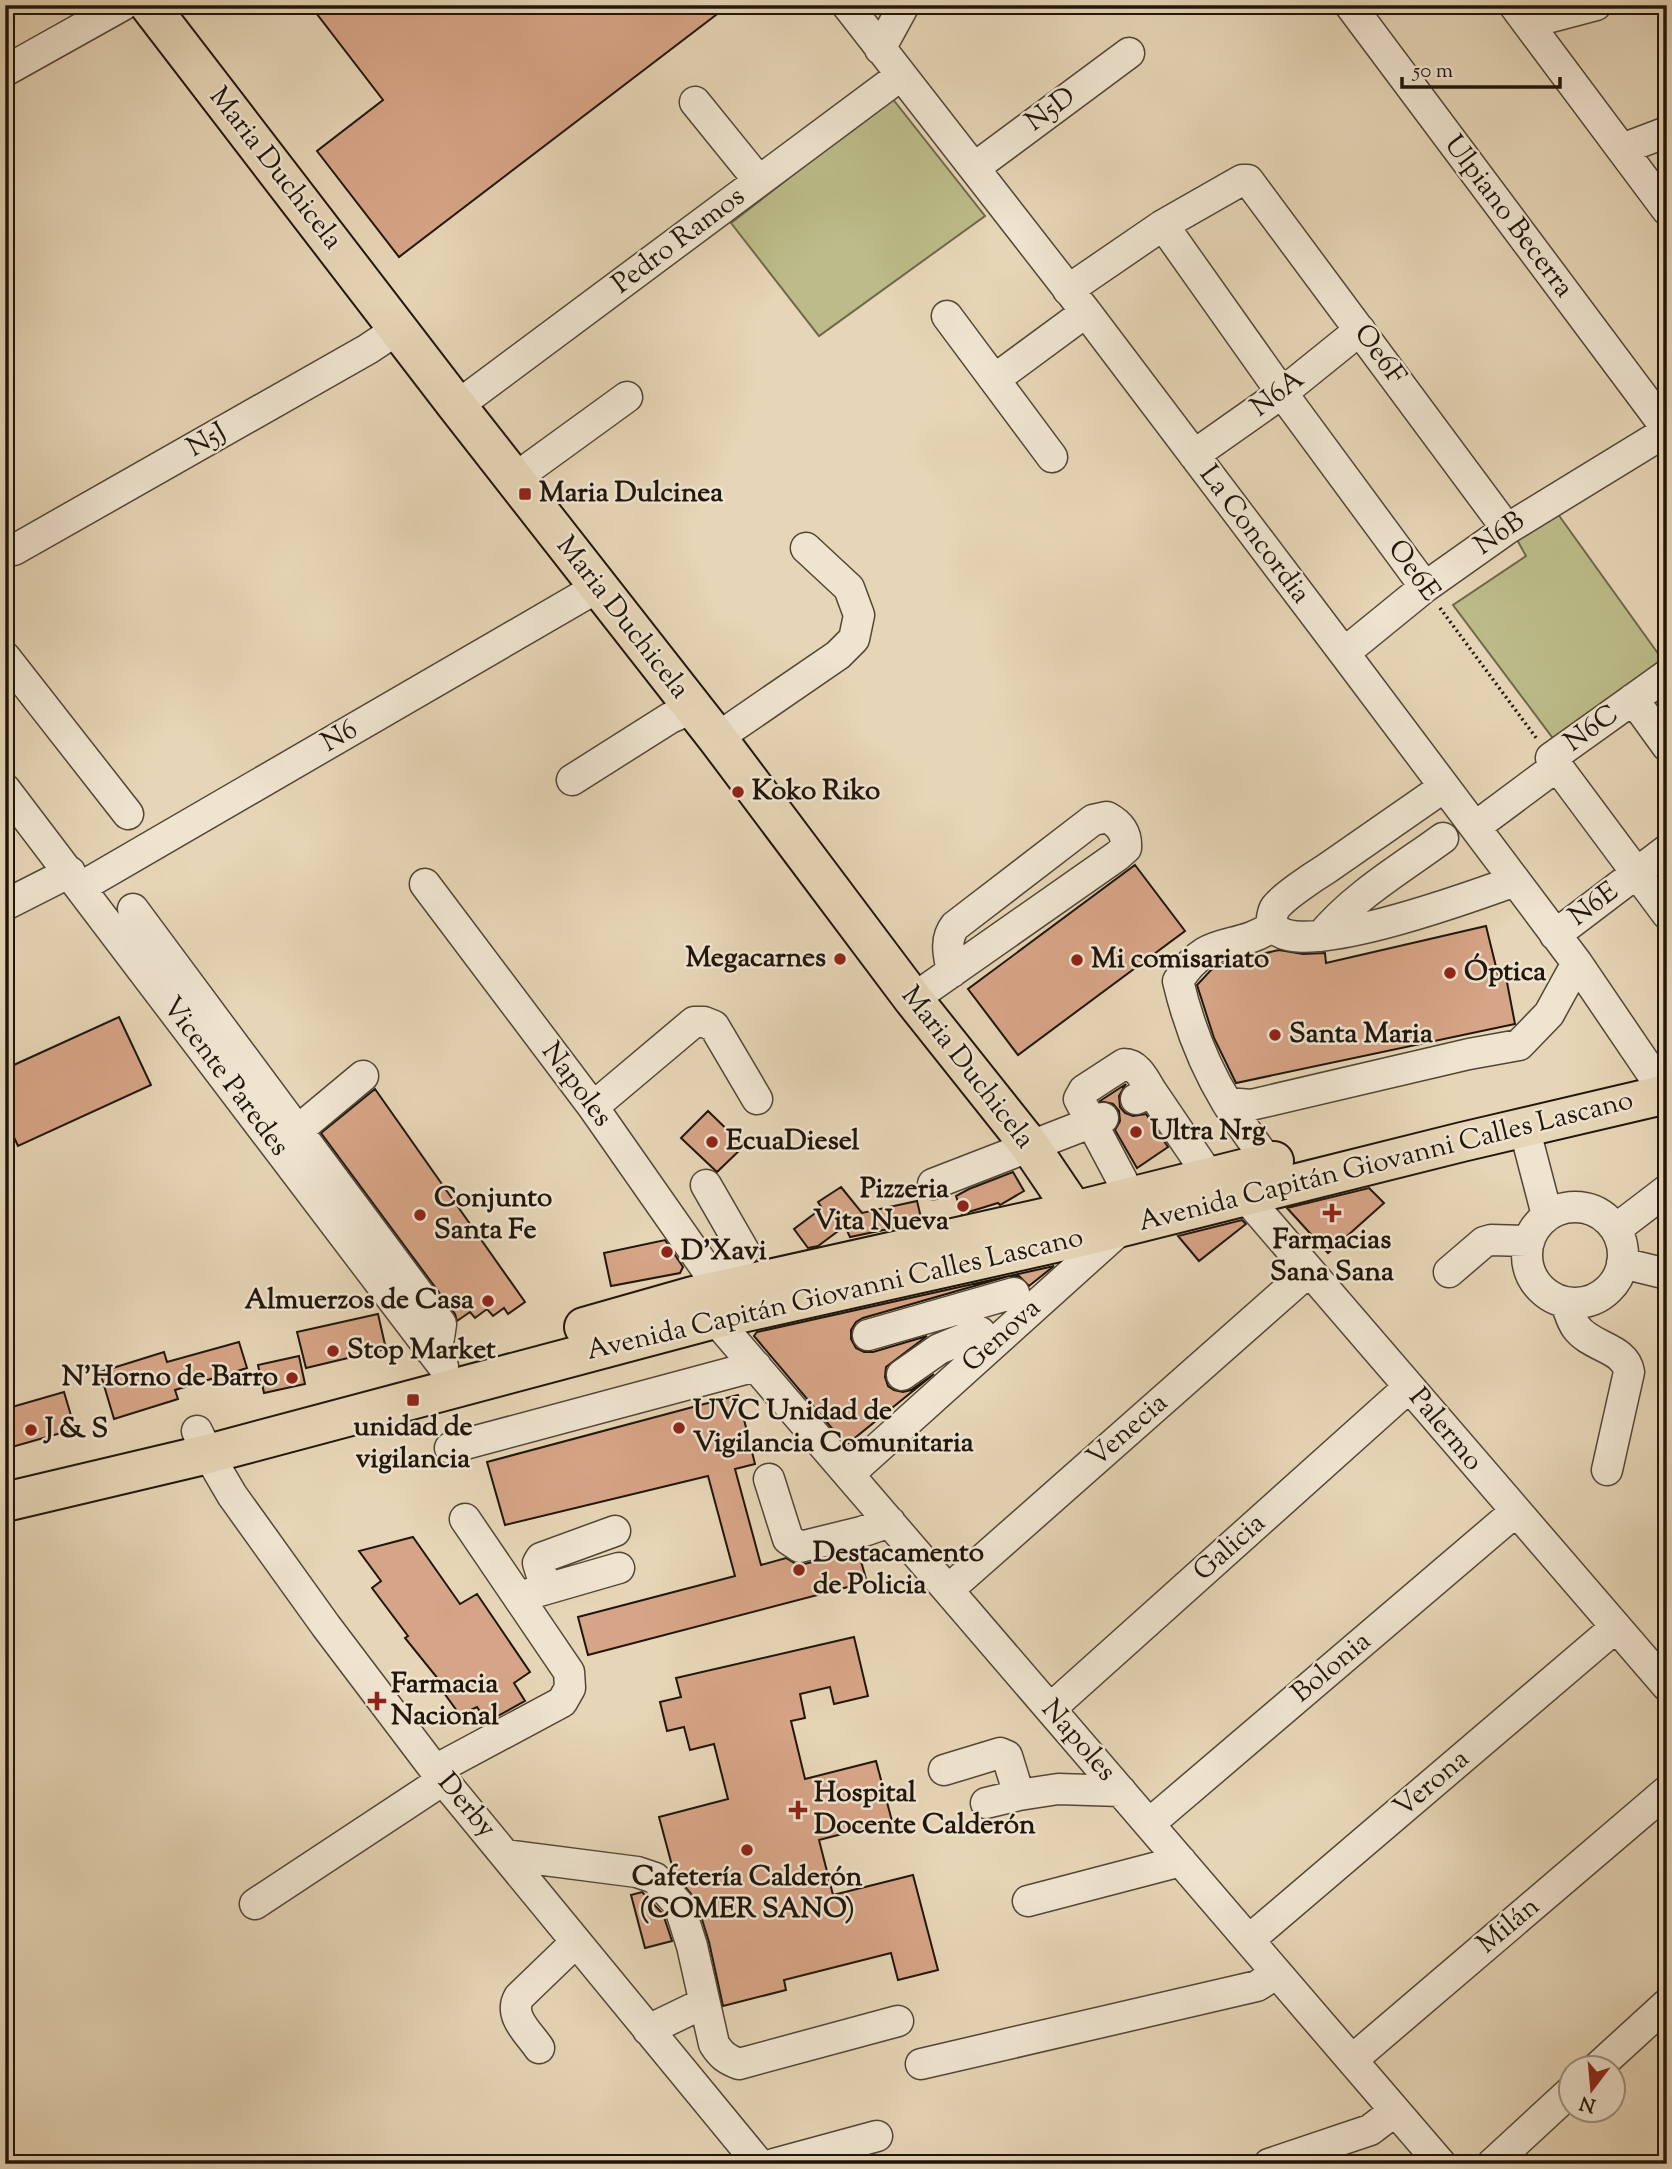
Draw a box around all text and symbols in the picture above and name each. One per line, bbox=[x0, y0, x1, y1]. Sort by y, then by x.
scale bar bbox=[1402, 46, 1560, 90]
text: 50 m bbox=[1412, 57, 1453, 87]
street label: N5D bbox=[1017, 78, 1085, 142]
street label: Maria Duchicela bbox=[199, 79, 351, 259]
street label: Ulpiano Becerra bbox=[1433, 127, 1583, 307]
street label: Pedro Ramos bbox=[604, 178, 754, 304]
street label: Oe6F bbox=[1343, 316, 1415, 394]
street label: N6A bbox=[1243, 360, 1314, 428]
street label: N5J bbox=[180, 414, 234, 468]
street label: La Concordia bbox=[1189, 457, 1319, 613]
place label: Maria Dulcinea bbox=[539, 474, 723, 514]
marker: Maria Dulcinea bbox=[517, 486, 533, 502]
street label: N6B bbox=[1467, 502, 1533, 566]
street label: Maria Duchicela bbox=[546, 528, 698, 708]
street label: Oe6E bbox=[1377, 532, 1449, 610]
street label: N6C bbox=[1556, 696, 1628, 762]
street label: N6 bbox=[314, 711, 366, 763]
place label: Koko Riko bbox=[752, 772, 880, 812]
marker: Koko Riko bbox=[730, 784, 746, 800]
street label: N6E bbox=[1561, 873, 1627, 937]
place label: Megacarnes bbox=[685, 939, 826, 979]
place label: Mi comisariato bbox=[1091, 940, 1269, 980]
marker: Megacarnes bbox=[832, 951, 848, 967]
marker: Mi comisariato bbox=[1069, 952, 1085, 968]
place label: Óptica bbox=[1464, 953, 1546, 993]
marker: Óptica bbox=[1442, 965, 1458, 981]
street label: Maria Duchicela bbox=[891, 978, 1043, 1158]
street label: Vicente Paredes bbox=[152, 989, 298, 1165]
place label: Santa Maria bbox=[1289, 1015, 1433, 1055]
marker: Santa Maria bbox=[1267, 1027, 1283, 1043]
street label: Napoles bbox=[531, 1034, 621, 1136]
street label: Avenida Capitán Giovanni Calles Lascano bbox=[1134, 1081, 1638, 1243]
place label: Ultra Nrg bbox=[1150, 1112, 1266, 1152]
place label: EcuaDiesel bbox=[726, 1122, 860, 1162]
marker: Ultra Nrg bbox=[1128, 1124, 1144, 1140]
marker: EcuaDiesel bbox=[704, 1134, 720, 1150]
place label: Pizzeria Vita Nueva bbox=[813, 1170, 949, 1242]
place label: Conjunto Santa Fe bbox=[434, 1179, 552, 1251]
marker: Pizzeria Vita Nueva bbox=[955, 1198, 971, 1214]
marker: Farmacias Sana Sana bbox=[1324, 1205, 1340, 1221]
marker: Conjunto Santa Fe bbox=[412, 1207, 428, 1223]
street label: Avenida Capitán Giovanni Calles Lascano bbox=[583, 1218, 1087, 1372]
place label: Farmacias Sana Sana bbox=[1270, 1221, 1394, 1293]
place label: D'Xavi bbox=[681, 1232, 767, 1272]
marker: D'Xavi bbox=[659, 1244, 675, 1260]
place label: Almuerzos de Casa bbox=[244, 1281, 474, 1321]
street label: Genova bbox=[954, 1290, 1050, 1382]
marker: Almuerzos de Casa bbox=[480, 1293, 496, 1309]
place label: Stop Market bbox=[347, 1331, 496, 1371]
marker: Stop Market bbox=[325, 1343, 341, 1359]
place label: N'Horno de Barro bbox=[62, 1358, 278, 1398]
marker: N'Horno de Barro bbox=[284, 1370, 300, 1386]
street label: Palermo bbox=[1398, 1380, 1492, 1480]
street label: Venecia bbox=[1079, 1384, 1177, 1477]
marker: unidad de vigilancia bbox=[405, 1392, 421, 1408]
place label: UVC Unidad de Vigilancia Comunitaria bbox=[693, 1392, 974, 1464]
place label: unidad de vigilancia bbox=[353, 1408, 473, 1480]
place label: J & S bbox=[43, 1410, 108, 1450]
marker: UVC Unidad de Vigilancia Comunitaria bbox=[671, 1420, 687, 1436]
marker: J & S bbox=[23, 1422, 39, 1438]
street label: Galicia bbox=[1185, 1505, 1275, 1591]
place label: Destacamento de Policia bbox=[813, 1534, 984, 1606]
marker: Destacamento de Policia bbox=[791, 1562, 807, 1578]
street label: Bolonia bbox=[1283, 1623, 1381, 1713]
place label: Farmacia Nacional bbox=[391, 1665, 499, 1737]
street label: Napoles bbox=[1031, 1691, 1125, 1791]
marker: Farmacia Nacional bbox=[369, 1693, 385, 1709]
street label: Verona bbox=[1385, 1740, 1479, 1828]
street label: Derby bbox=[427, 1765, 505, 1847]
place label: Hospital Docente Calderón bbox=[814, 1774, 1036, 1846]
marker: Hospital Docente Calderón bbox=[788, 1800, 808, 1820]
marker: Cafetería Calderón (COMER SANO) bbox=[739, 1842, 755, 1858]
place label: Cafetería Calderón (COMER SANO) bbox=[632, 1858, 863, 1930]
street label: Milán bbox=[1469, 1888, 1549, 1964]
north arrow bbox=[1556, 2054, 1626, 2124]
text: N bbox=[1577, 2088, 1599, 2118]

